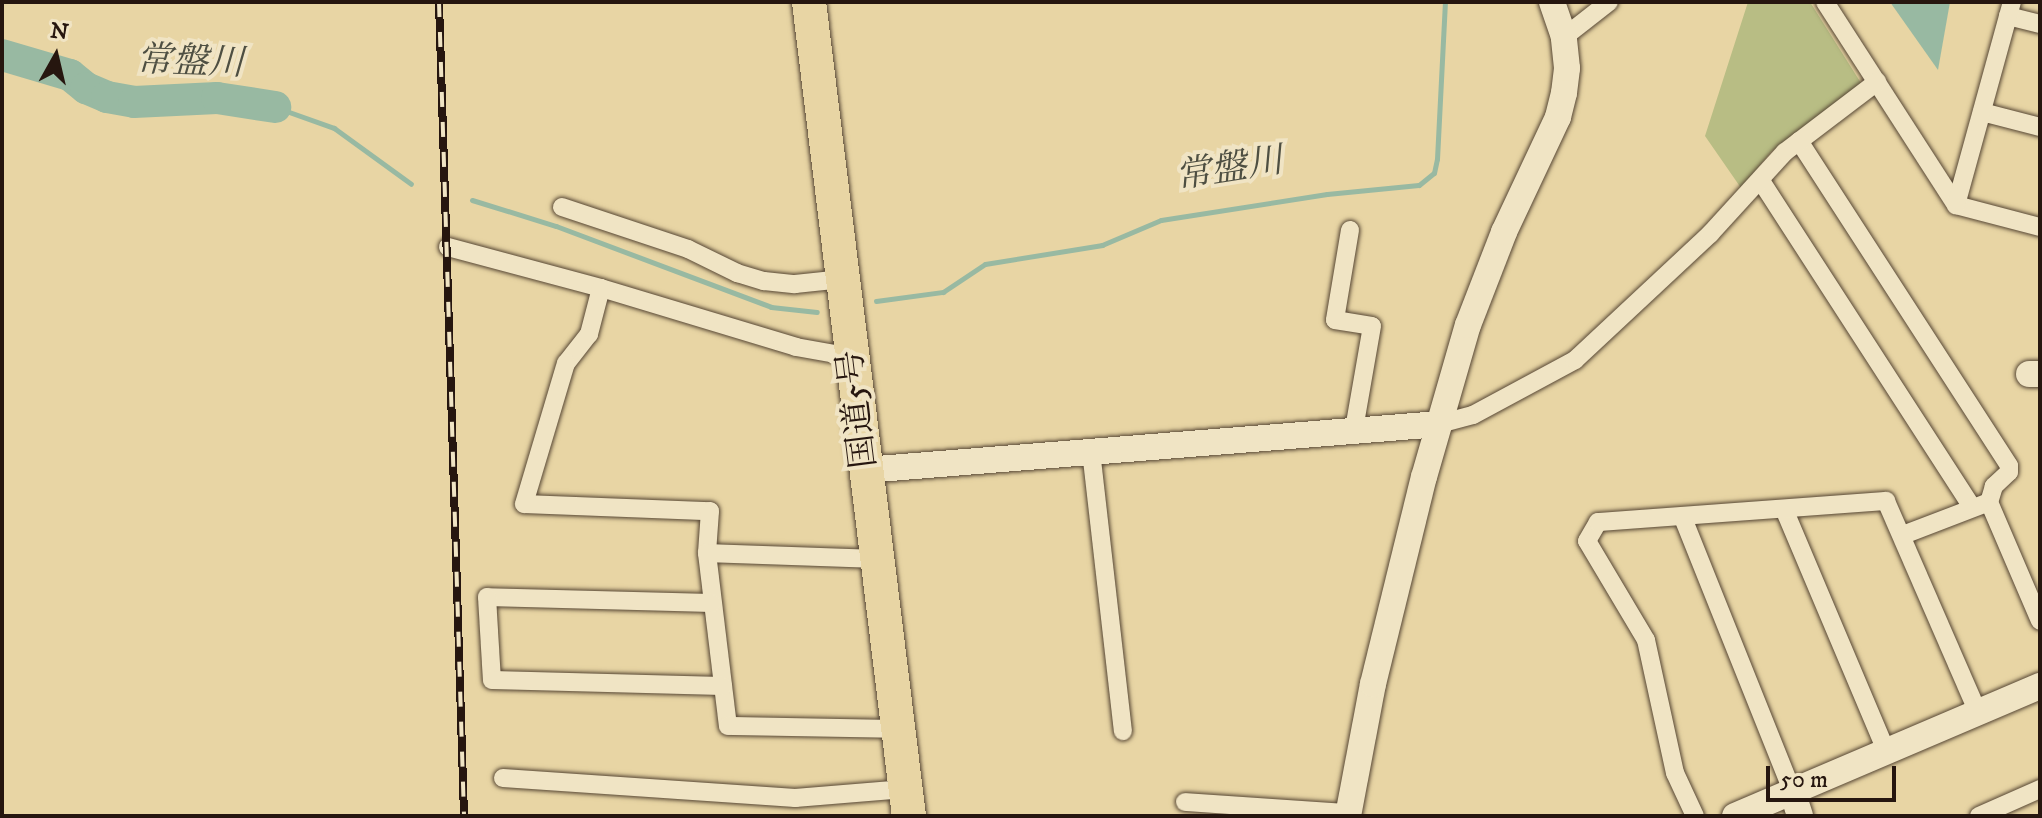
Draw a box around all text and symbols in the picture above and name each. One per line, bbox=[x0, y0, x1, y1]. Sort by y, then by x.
north arrow bbox=[16, 16, 96, 96]
text: N bbox=[49, 17, 70, 46]
water label: 常盤川 bbox=[135, 39, 245, 85]
water label: 常盤川 bbox=[1172, 139, 1286, 199]
street label: 国道5号 bbox=[831, 348, 885, 470]
scale bar bbox=[1770, 750, 1900, 800]
text: 50 m bbox=[1780, 765, 1828, 795]

